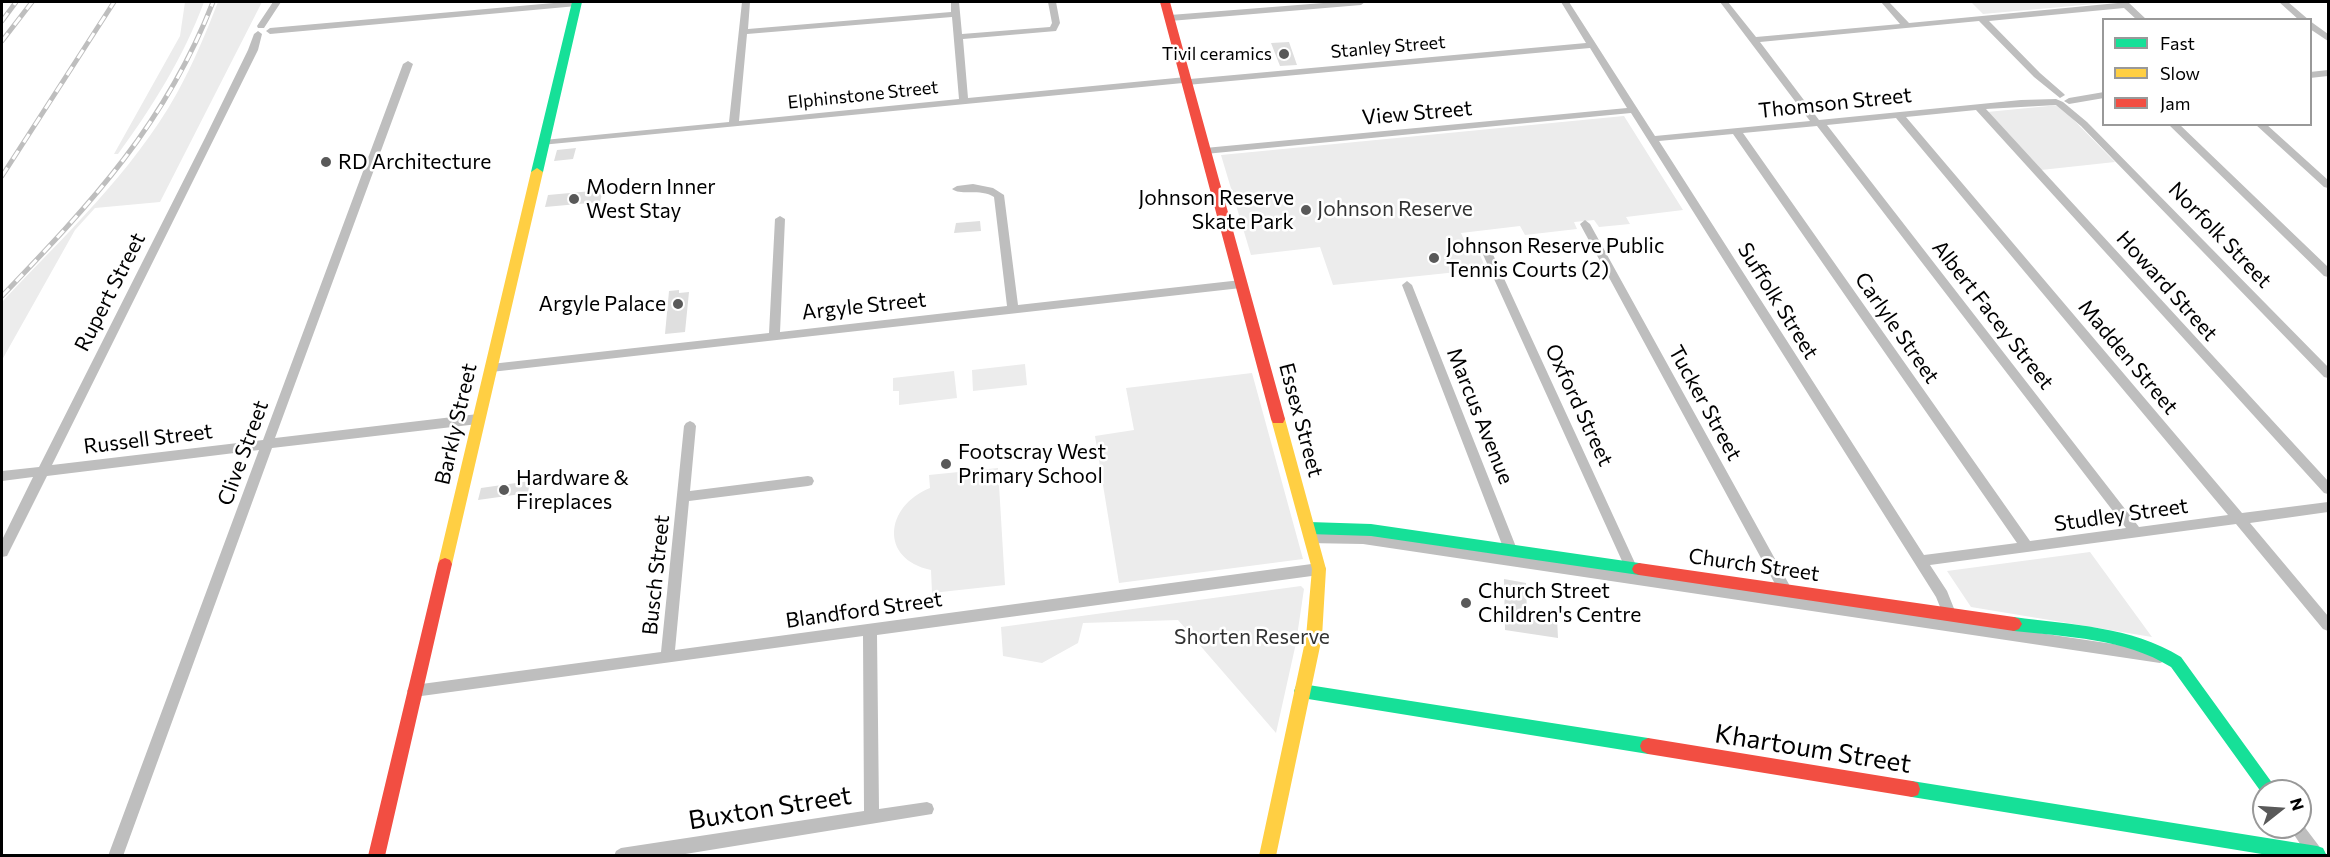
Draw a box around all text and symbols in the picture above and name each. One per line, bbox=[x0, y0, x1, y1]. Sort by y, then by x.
legend bbox=[2102, 18, 2312, 126]
street label: Stanley Street bbox=[1330, 31, 1446, 63]
text: Fast bbox=[2160, 32, 2195, 54]
place label: Tivil ceramics bbox=[1162, 43, 1272, 65]
marker: Tivil ceramics bbox=[1277, 47, 1291, 61]
text: Slow bbox=[2160, 62, 2200, 84]
street label: Elphinstone Street bbox=[787, 76, 939, 114]
street label: Thomson Street bbox=[1757, 82, 1913, 124]
text: Jam bbox=[2160, 92, 2190, 114]
street label: View Street bbox=[1361, 96, 1473, 130]
place label: RD Architecture bbox=[338, 149, 491, 175]
marker: RD Architecture bbox=[319, 155, 333, 169]
place label: Modern Inner West Stay bbox=[586, 174, 716, 224]
street label: Norfolk Street bbox=[2163, 177, 2277, 293]
place label: Johnson Reserve Skate Park bbox=[1138, 185, 1294, 235]
marker: Modern Inner West Stay bbox=[567, 192, 581, 206]
park label: Johnson Reserve bbox=[1317, 196, 1473, 222]
marker: Johnson Reserve Skate Park bbox=[1299, 203, 1313, 217]
street label: Howard Street bbox=[2111, 226, 2223, 346]
street label: Rupert Street bbox=[69, 229, 151, 355]
place label: Johnson Reserve Public Tennis Courts (2) bbox=[1446, 233, 1664, 283]
street label: Albert Facey Street bbox=[1927, 235, 2059, 395]
street label: Suffolk Street bbox=[1732, 238, 1824, 364]
marker: Johnson Reserve Public Tennis Courts (2) bbox=[1427, 251, 1441, 265]
street label: Carlyle Street bbox=[1849, 268, 1945, 388]
street label: Argyle Street bbox=[801, 287, 927, 325]
place label: Argyle Palace bbox=[538, 291, 666, 317]
street label: Madden Street bbox=[2073, 295, 2183, 419]
marker: Argyle Palace bbox=[671, 297, 685, 311]
street label: Oxford Street bbox=[1540, 340, 1618, 470]
street label: Tucker Street bbox=[1663, 341, 1747, 465]
street label: Marcus Avenue bbox=[1441, 344, 1519, 488]
street label: Essex Street bbox=[1274, 360, 1328, 480]
street label: Barkly Street bbox=[430, 361, 482, 487]
street label: Clive Street bbox=[212, 397, 274, 509]
street label: Russell Street bbox=[82, 419, 214, 459]
place label: Footscray West Primary School bbox=[958, 439, 1106, 489]
marker: Footscray West Primary School bbox=[939, 457, 953, 471]
place label: Hardware & Fireplaces bbox=[516, 465, 629, 515]
marker: Hardware & Fireplaces bbox=[497, 483, 511, 497]
street label: Studley Street bbox=[2052, 493, 2190, 537]
street label: Busch Street bbox=[637, 514, 675, 636]
street label: Church Street bbox=[1687, 543, 1821, 587]
place label: Church Street Children's Centre bbox=[1478, 578, 1641, 628]
street label: Blandford Street bbox=[784, 587, 944, 633]
marker: Church Street Children's Centre bbox=[1459, 596, 1473, 610]
park label: Shorten Reserve bbox=[1174, 624, 1330, 650]
street label: Khartoum Street bbox=[1713, 718, 1913, 780]
north arrow bbox=[2252, 779, 2312, 839]
street label: Buxton Street bbox=[686, 780, 854, 836]
text: N bbox=[2287, 796, 2309, 813]

